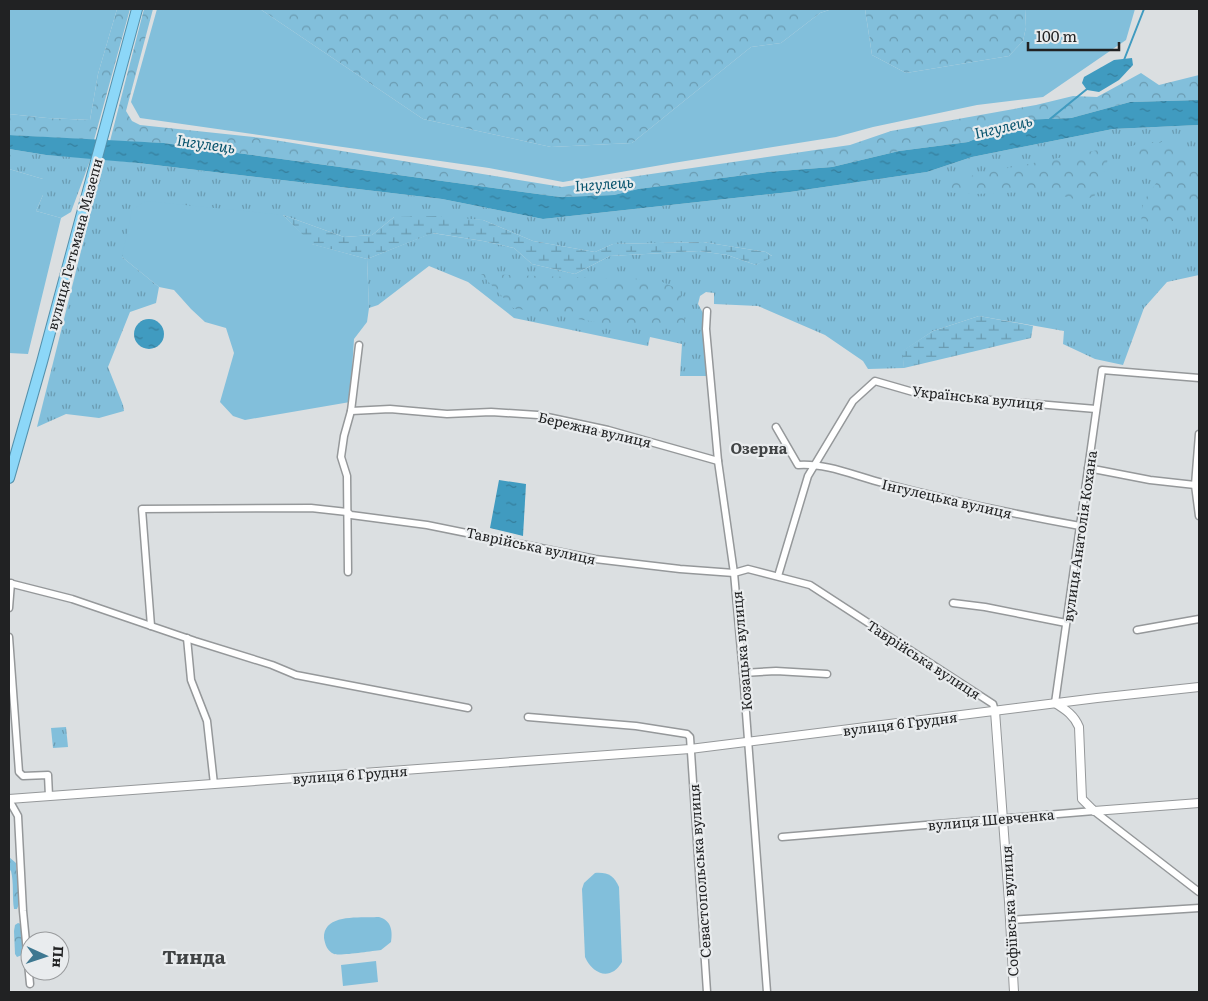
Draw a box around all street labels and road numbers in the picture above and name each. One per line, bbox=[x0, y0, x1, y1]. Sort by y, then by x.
street label: вулиця Гетьмана Мазепи bbox=[41, 156, 107, 332]
street label: Українська вулиця bbox=[911, 380, 1045, 414]
street label: Бережна вулиця bbox=[536, 406, 654, 452]
street label: вулиця Анатолія Кохана bbox=[1057, 449, 1101, 623]
street label: Інгулецька вулиця bbox=[880, 473, 1014, 523]
street label: Таврійська вулиця bbox=[464, 521, 598, 569]
street label: Козацька вулиця bbox=[726, 590, 756, 712]
street label: Таврійська вулиця bbox=[863, 615, 985, 703]
street label: вулиця 6 Грудня bbox=[842, 706, 958, 740]
street label: вулиця 6 Грудня bbox=[292, 760, 408, 788]
street label: Севастопольська вулиця bbox=[683, 783, 715, 959]
street label: вулиця Шевченка bbox=[927, 803, 1056, 834]
street label: Софіївська вулиця bbox=[996, 845, 1022, 977]

